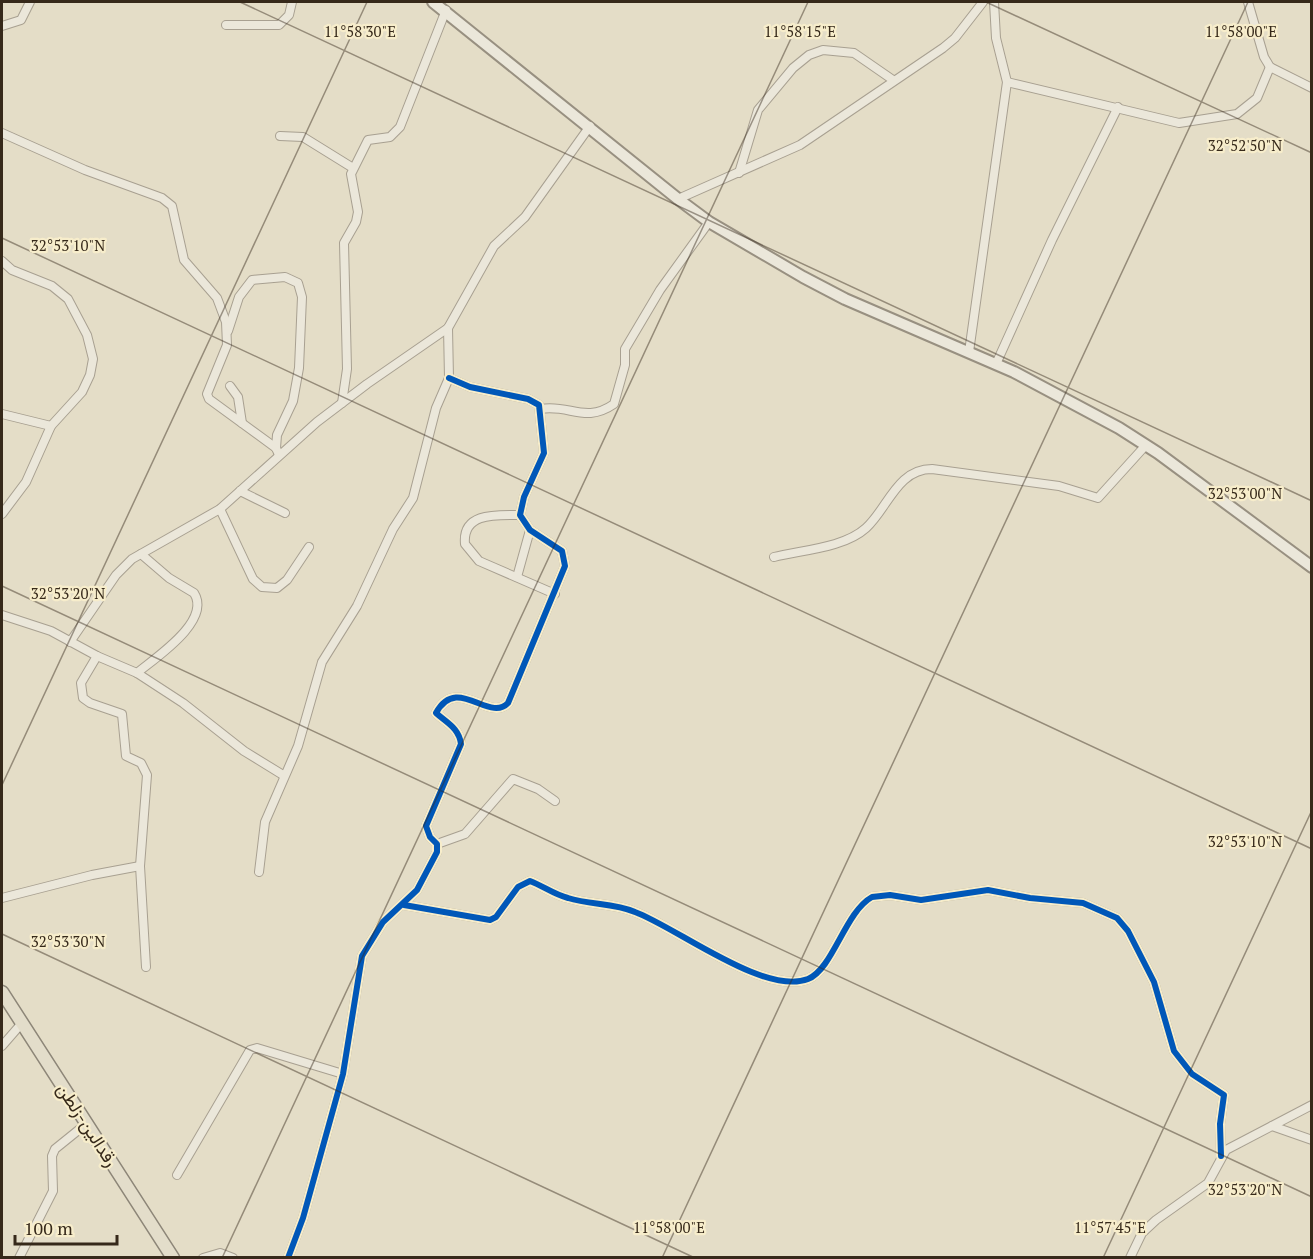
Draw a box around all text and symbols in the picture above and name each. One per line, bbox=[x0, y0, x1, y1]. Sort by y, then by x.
text: 11°58'30"E bbox=[324, 21, 396, 41]
text: 11°58'15"E bbox=[764, 21, 836, 41]
text: 11°58'00"E bbox=[1205, 21, 1277, 41]
text: 32°52'50"N bbox=[1208, 135, 1282, 155]
text: 32°53'10"N bbox=[31, 235, 105, 255]
text: 32°53'00"N bbox=[1208, 483, 1282, 503]
text: 32°53'20"N bbox=[31, 583, 105, 603]
text: 32°53'10"N bbox=[1208, 831, 1282, 851]
text: 32°53'30"N bbox=[31, 931, 105, 951]
street label: رقدالين-زلطن bbox=[52, 1078, 124, 1171]
text: 32°53'20"N bbox=[1208, 1179, 1282, 1199]
scale bar bbox=[15, 1208, 117, 1246]
text: 100 m bbox=[24, 1216, 73, 1240]
text: 11°58'00"E bbox=[633, 1217, 705, 1237]
text: 11°57'45"E bbox=[1074, 1217, 1146, 1237]

